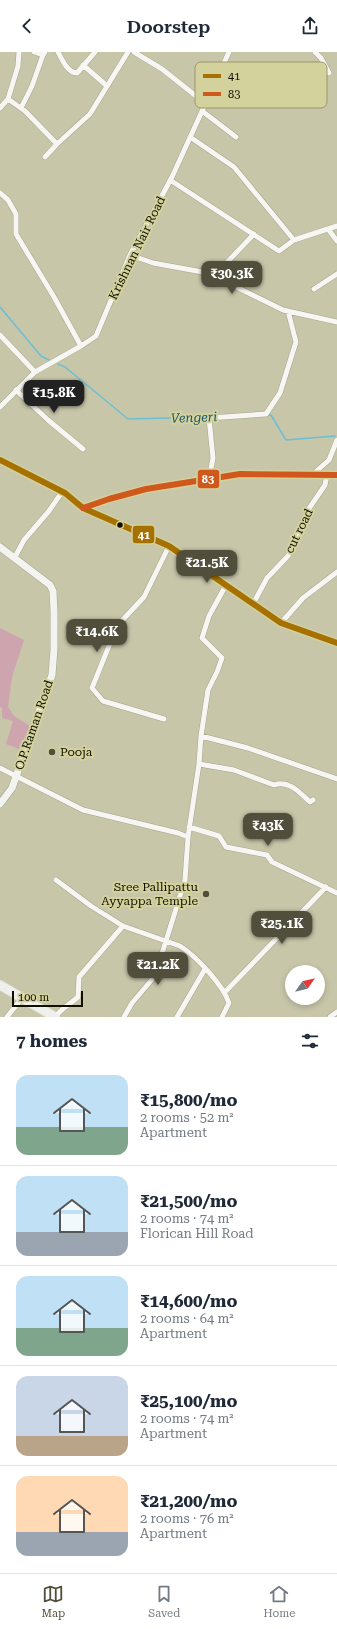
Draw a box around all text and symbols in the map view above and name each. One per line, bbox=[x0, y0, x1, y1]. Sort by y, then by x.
icon: back bbox=[16, 15, 38, 37]
icon: share bbox=[299, 15, 321, 37]
text: Doorstep bbox=[127, 16, 210, 37]
legend bbox=[195, 62, 327, 108]
text: 41 bbox=[228, 70, 240, 83]
text: 83 bbox=[228, 88, 240, 101]
street label: Krishnan Nair Road bbox=[106, 194, 168, 302]
pin: ₹30.3K bbox=[199, 261, 265, 295]
text: ₹30.3K bbox=[210, 266, 254, 281]
pin: ₹15.8K bbox=[21, 380, 87, 414]
text: ₹15.8K bbox=[32, 385, 76, 400]
water label: Vengeri bbox=[171, 409, 218, 426]
line badge: 83 bbox=[197, 469, 220, 489]
text: 83 bbox=[202, 473, 214, 486]
street label: cut road bbox=[282, 506, 316, 556]
unlabelled marker bbox=[115, 520, 125, 530]
line badge: 41 bbox=[132, 525, 155, 544]
text: 41 bbox=[138, 529, 150, 542]
pin: ₹21.5K bbox=[174, 550, 240, 584]
text: ₹21.5K bbox=[185, 555, 229, 570]
pin: ₹14.6K bbox=[64, 619, 130, 653]
text: ₹14.6K bbox=[75, 624, 119, 639]
street label: O.P.Raman Road bbox=[12, 678, 56, 772]
place label: Pooja bbox=[60, 745, 93, 759]
marker: Pooja bbox=[47, 747, 57, 757]
pin: ₹43K bbox=[244, 813, 292, 847]
text: ₹43K bbox=[252, 818, 284, 833]
place label: Sree Pallipattu Ayyappa Temple bbox=[101, 880, 199, 908]
marker: Sree Pallipattu Ayyappa Temple bbox=[201, 889, 211, 899]
pin: ₹25.1K bbox=[249, 911, 315, 945]
text: ₹25.1K bbox=[260, 916, 304, 931]
pin: ₹21.2K bbox=[125, 952, 191, 986]
text: ₹21.2K bbox=[136, 957, 180, 972]
north arrow bbox=[285, 965, 325, 1005]
map controls bbox=[285, 965, 325, 1005]
scale bar bbox=[12, 989, 83, 1008]
text: 100 m bbox=[18, 991, 49, 1004]
icon: filters bbox=[299, 1030, 321, 1052]
text: 7 homes bbox=[16, 1031, 87, 1051]
text: ₹15,800/mo bbox=[140, 1090, 237, 1110]
icon: home bbox=[48, 1091, 96, 1139]
text: 2 rooms · 52 m² bbox=[140, 1110, 234, 1125]
text: Apartment bbox=[140, 1125, 207, 1140]
text: ₹21,500/mo bbox=[140, 1191, 237, 1211]
icon: home bbox=[48, 1192, 96, 1240]
text: 2 rooms · 74 m² bbox=[140, 1211, 234, 1226]
text: Florican Hill Road bbox=[140, 1226, 254, 1241]
text: ₹14,600/mo bbox=[140, 1291, 237, 1311]
icon: home bbox=[48, 1292, 96, 1340]
text: 2 rooms · 64 m² bbox=[140, 1311, 234, 1326]
text: Apartment bbox=[140, 1326, 207, 1341]
text: ₹25,100/mo bbox=[140, 1391, 237, 1411]
icon: home bbox=[48, 1392, 96, 1440]
text: 2 rooms · 74 m² bbox=[140, 1411, 234, 1426]
text: Apartment bbox=[140, 1426, 207, 1441]
text: ₹21,200/mo bbox=[140, 1491, 237, 1511]
icon: home bbox=[48, 1492, 96, 1540]
text: 2 rooms · 76 m² bbox=[140, 1511, 234, 1526]
text: Apartment bbox=[140, 1526, 207, 1541]
tab: Map bbox=[42, 1583, 65, 1620]
tab: Saved bbox=[148, 1583, 180, 1620]
tab: Home bbox=[263, 1583, 295, 1620]

